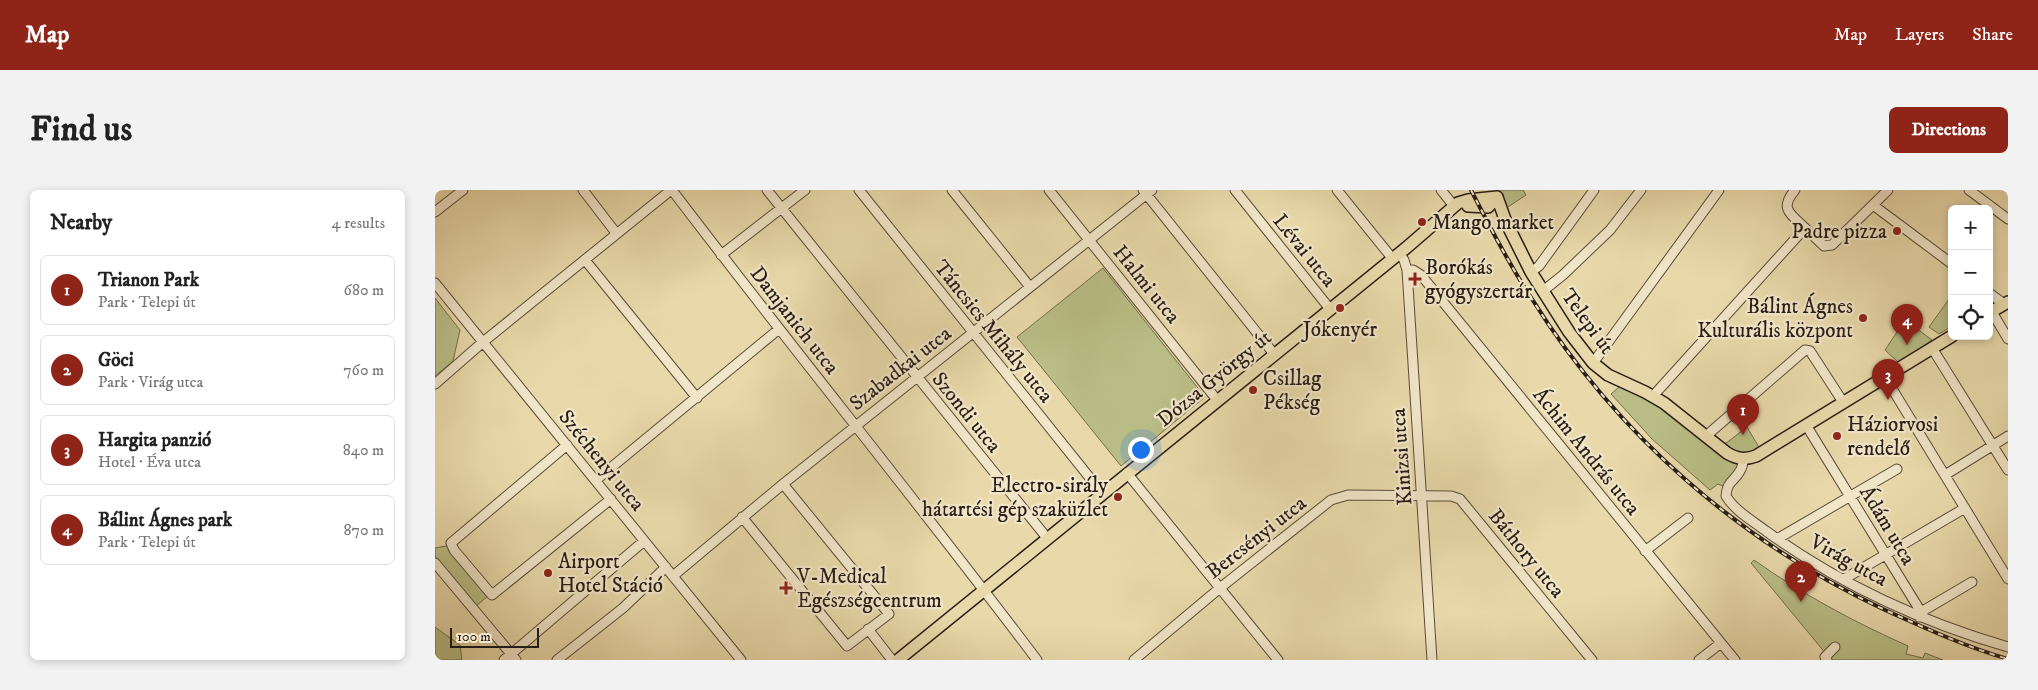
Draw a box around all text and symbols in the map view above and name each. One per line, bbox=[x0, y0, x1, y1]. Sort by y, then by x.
text: Map bbox=[25, 20, 69, 50]
text: Map bbox=[1834, 24, 1867, 46]
text: Layers bbox=[1895, 24, 1944, 46]
text: Share bbox=[1972, 24, 2013, 46]
button: Directions bbox=[1889, 107, 2008, 153]
text: Find us bbox=[30, 108, 132, 152]
map controls bbox=[1948, 205, 1993, 340]
button: + bbox=[1948, 205, 1993, 250]
street label: Lévai utca bbox=[1267, 209, 1342, 293]
text: Nearby bbox=[50, 210, 112, 236]
place label: Mango market bbox=[1432, 210, 1554, 236]
text: 4 results bbox=[332, 213, 385, 233]
marker: Mango market bbox=[1416, 216, 1428, 228]
place label: Padre pizza bbox=[1791, 219, 1887, 245]
marker: Padre pizza bbox=[1891, 225, 1903, 237]
street label: Halmi utca bbox=[1107, 240, 1186, 329]
button: − bbox=[1948, 250, 1993, 295]
street label: Táncsics Mihály utca bbox=[928, 255, 1059, 408]
place label: Borókás gyógyszertár bbox=[1425, 255, 1532, 305]
street label: Damjanich utca bbox=[744, 261, 845, 380]
text: Trianon Park bbox=[98, 269, 199, 292]
marker: Borókás gyógyszertár bbox=[1409, 273, 1421, 285]
text: 1 bbox=[64, 280, 70, 300]
text: 680 m bbox=[344, 280, 384, 300]
street label: Telepi út bbox=[1555, 284, 1620, 360]
text: Park · Telepi út bbox=[98, 292, 196, 312]
place label: Bálint Ágnes Kulturális központ bbox=[1697, 292, 1853, 344]
button: locate bbox=[1948, 295, 1993, 340]
marker: Jókenyér bbox=[1334, 302, 1346, 314]
pin: 4 bbox=[1891, 304, 1923, 345]
marker: Bálint Ágnes Kulturális központ bbox=[1857, 312, 1869, 324]
place label: Jókenyér bbox=[1301, 317, 1377, 343]
street label: Szabadkai utca bbox=[844, 321, 957, 417]
street label: Dózsa György út bbox=[1152, 325, 1277, 433]
text: Göci bbox=[98, 349, 134, 372]
pin: 3 bbox=[1872, 359, 1904, 400]
text: 2 bbox=[63, 360, 71, 380]
text: 760 m bbox=[343, 360, 384, 380]
place label: Csillag Pékség bbox=[1263, 366, 1322, 416]
street label: Szondi utca bbox=[926, 367, 1007, 458]
text: Park · Virág utca bbox=[98, 372, 203, 392]
street label: Áchim András utca bbox=[1527, 381, 1647, 521]
marker: Csillag Pékség bbox=[1247, 384, 1259, 396]
pin: 1 bbox=[1727, 394, 1759, 435]
street label: Széchenyi utca bbox=[552, 405, 650, 517]
street label: Kinizsi utca bbox=[1386, 407, 1418, 506]
place label: Háziorvosi rendelő bbox=[1847, 412, 1938, 462]
text: Hargita panzió bbox=[98, 429, 211, 452]
marker: Háziorvosi rendelő bbox=[1831, 430, 1843, 442]
your location bbox=[1128, 437, 1154, 463]
text: 3 bbox=[64, 440, 70, 460]
text: 840 m bbox=[343, 440, 384, 460]
text: Hotel · Éva utca bbox=[98, 452, 201, 472]
place label: Electro-sirály hátartési gép szaküzlet bbox=[922, 473, 1109, 523]
street label: Ádám utca bbox=[1853, 480, 1923, 570]
marker: Electro-sirály hátartési gép szaküzlet bbox=[1112, 491, 1124, 503]
street label: Bercsényi utca bbox=[1201, 491, 1312, 585]
street label: Báthory utca bbox=[1482, 504, 1570, 603]
text: Bálint Ágnes park bbox=[98, 509, 232, 532]
text: 4 bbox=[62, 520, 72, 540]
text: 870 m bbox=[344, 520, 384, 540]
street label: Virág utca bbox=[1804, 528, 1892, 593]
text: Park · Telepi út bbox=[98, 532, 196, 552]
place label: Airport Hotel Stáció bbox=[558, 549, 663, 599]
pin: 2 bbox=[1785, 561, 1817, 602]
place label: V-Medical Egészségcentrum bbox=[796, 564, 942, 614]
marker: Airport Hotel Stáció bbox=[542, 567, 554, 579]
marker: V-Medical Egészségcentrum bbox=[779, 581, 793, 595]
scale bar bbox=[450, 625, 539, 648]
text: 100 m bbox=[457, 628, 491, 646]

